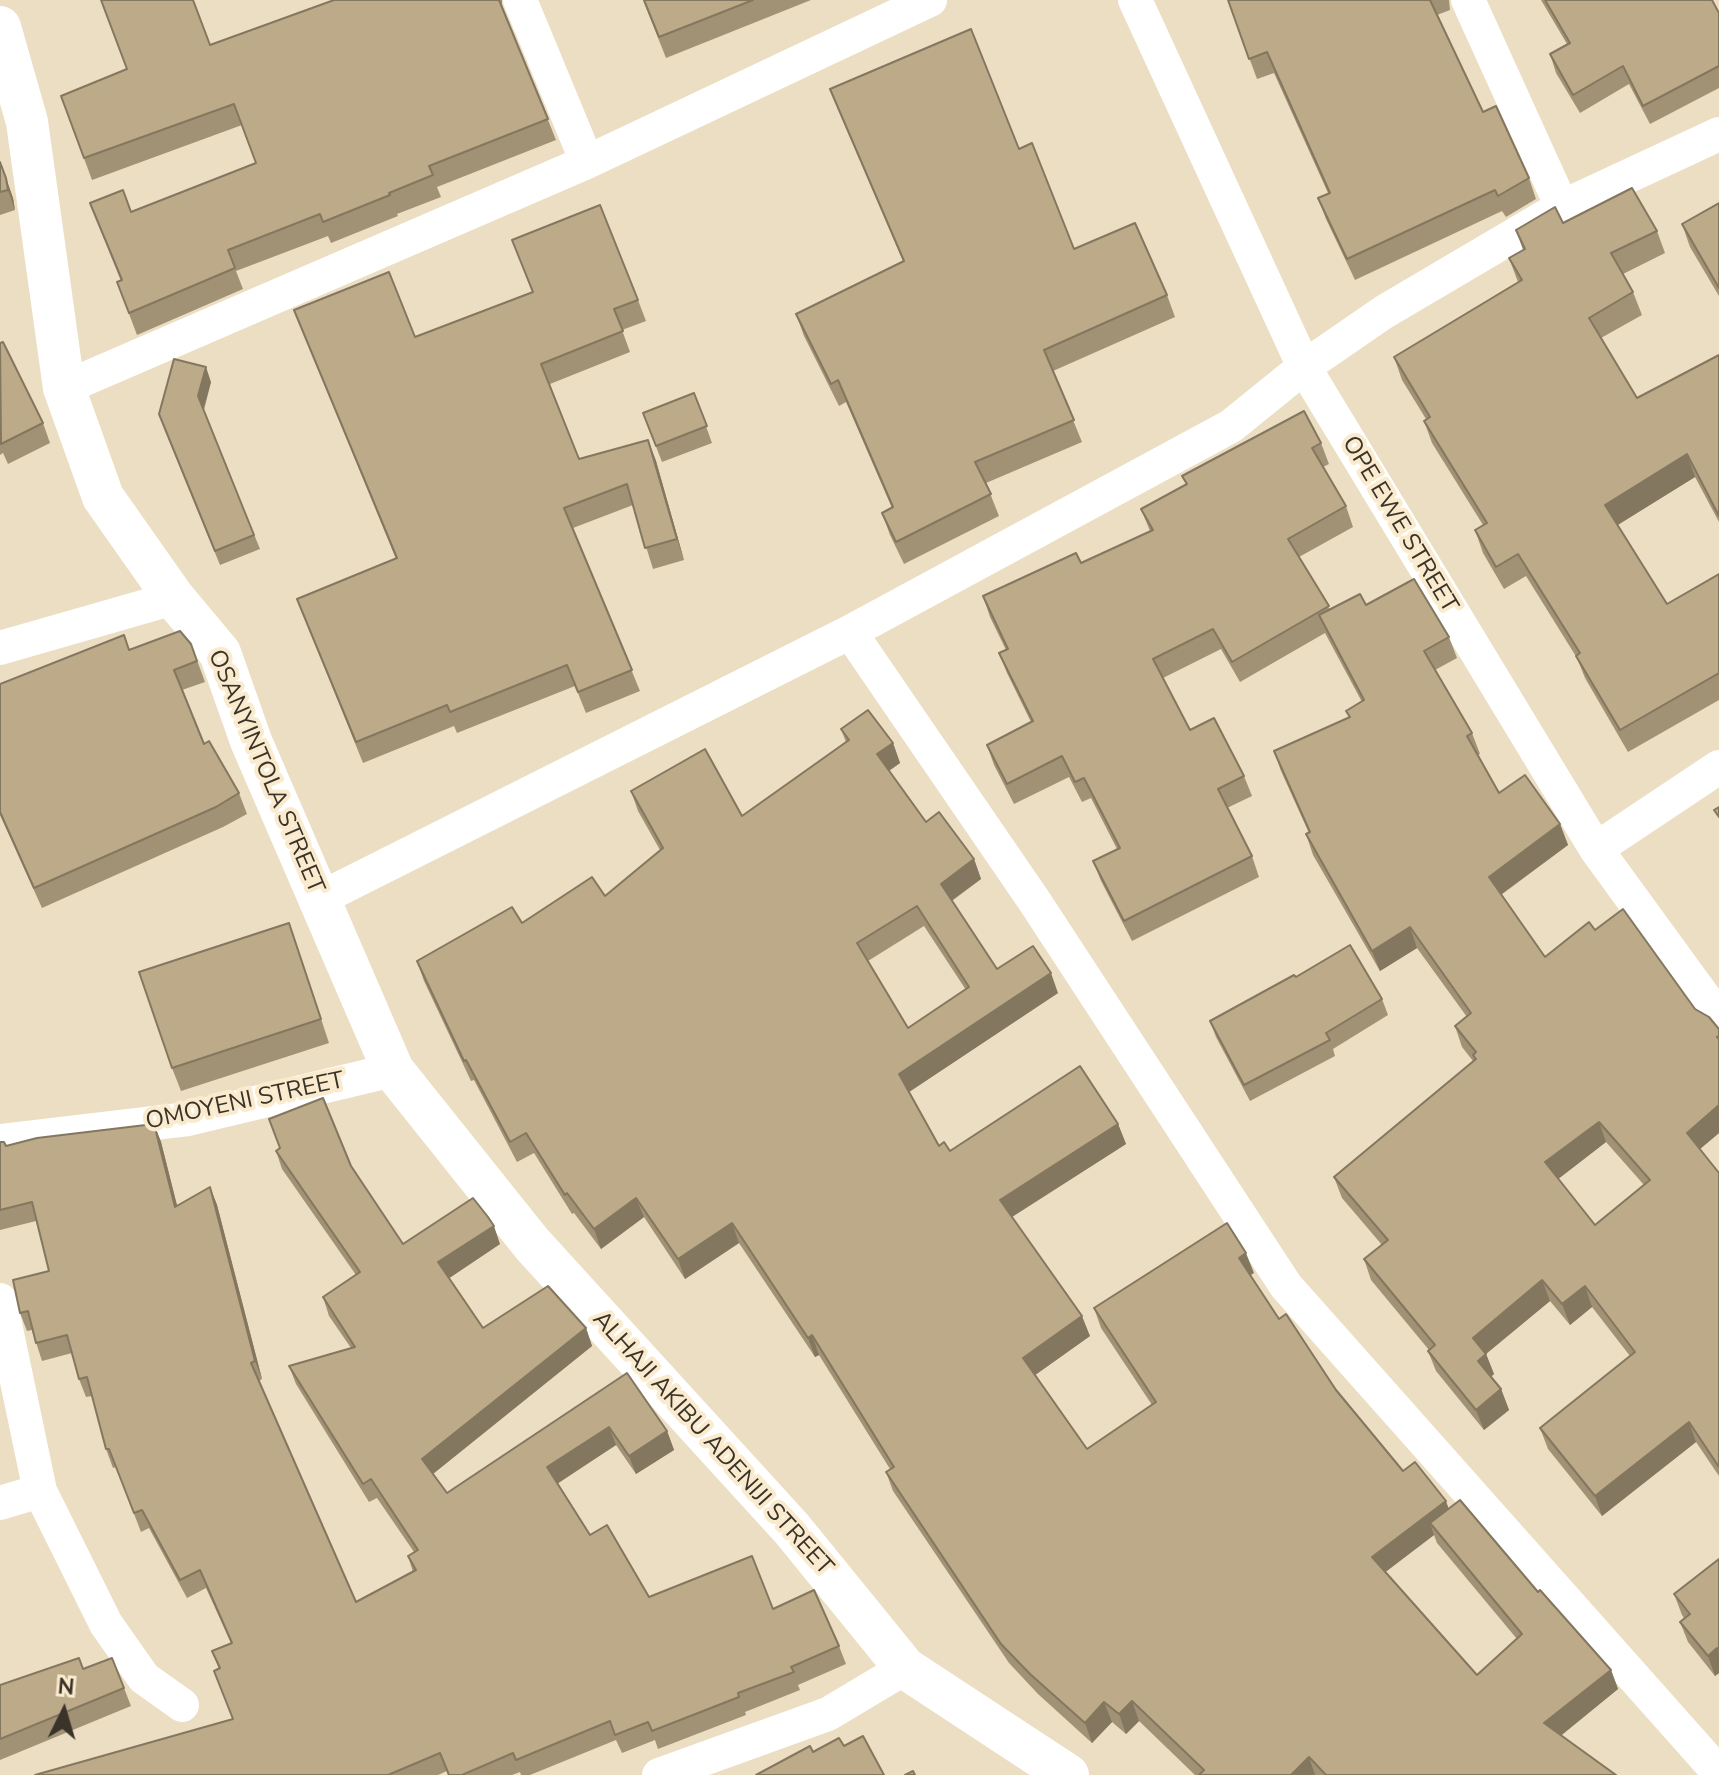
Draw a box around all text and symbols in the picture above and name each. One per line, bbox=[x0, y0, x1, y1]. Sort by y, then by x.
street label: OPE EWE STREET bbox=[1335, 431, 1463, 619]
street label: OSANYINTOLA STREET bbox=[201, 646, 329, 898]
street label: OMOYENI STREET bbox=[143, 1067, 347, 1137]
street label: ALHAJI AKIBU ADENIJI STREET bbox=[586, 1306, 838, 1582]
north arrow bbox=[24, 1671, 104, 1751]
text: N bbox=[57, 1671, 76, 1703]

